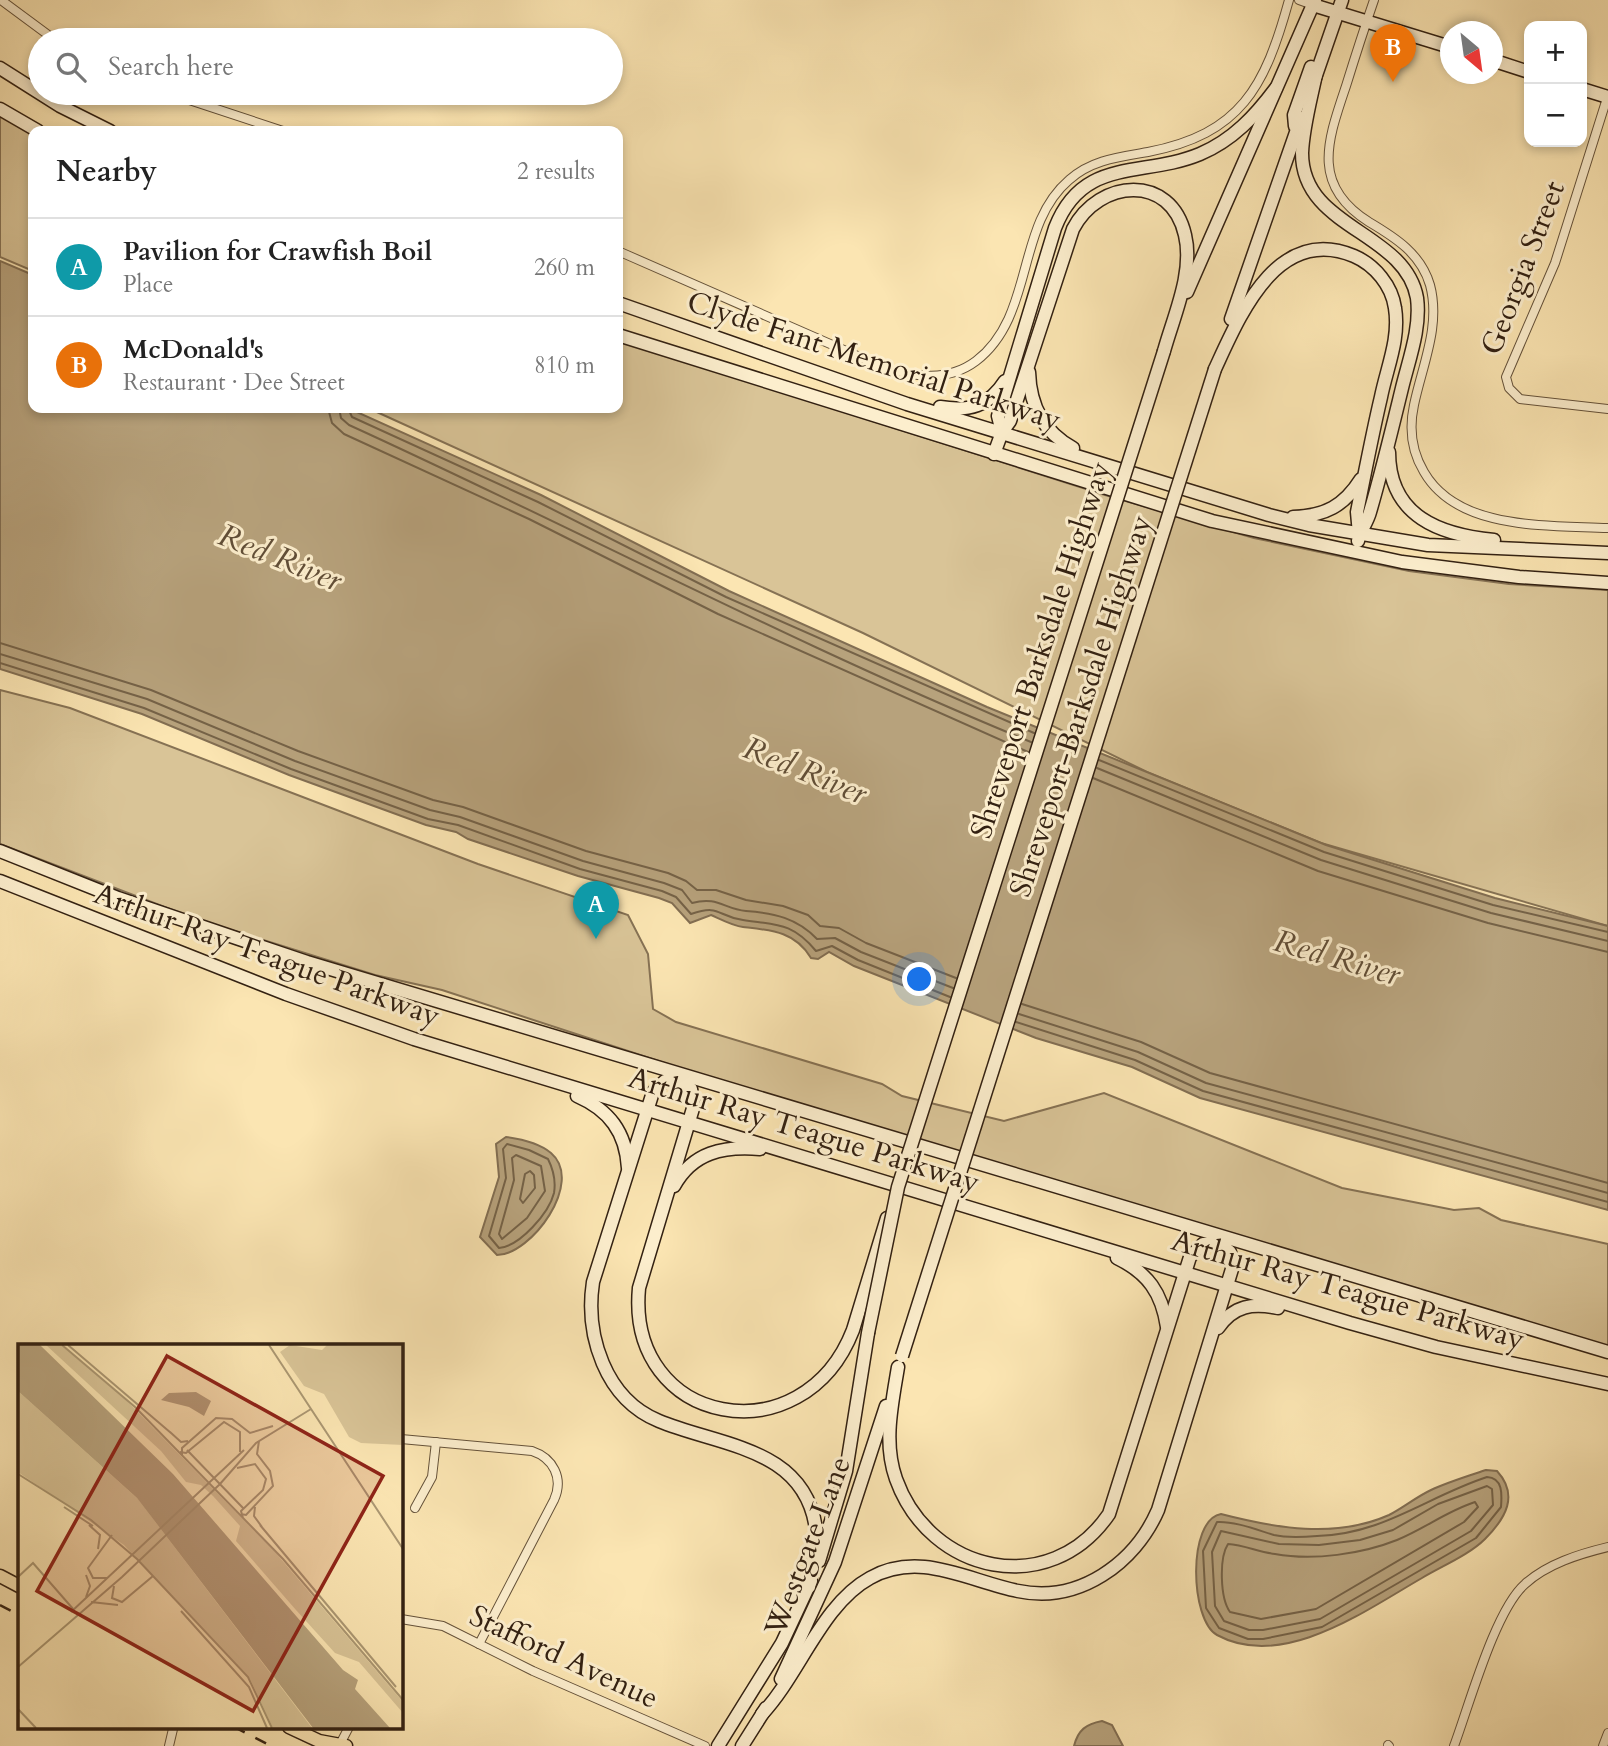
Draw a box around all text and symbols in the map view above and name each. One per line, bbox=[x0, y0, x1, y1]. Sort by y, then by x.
north arrow bbox=[1440, 21, 1503, 84]
map controls bbox=[1524, 21, 1587, 147]
button: + bbox=[1524, 21, 1587, 84]
pin: B bbox=[1370, 24, 1416, 82]
search box bbox=[28, 28, 623, 105]
icon: search bbox=[52, 48, 90, 86]
text: Search here bbox=[108, 49, 234, 84]
button: − bbox=[1524, 84, 1587, 147]
text: Nearby bbox=[56, 151, 157, 192]
text: 2 results bbox=[517, 156, 595, 187]
street label: Georgia Street bbox=[1471, 175, 1575, 361]
text: Pavilion for Crawfish Boil bbox=[123, 234, 432, 269]
text: A bbox=[70, 252, 88, 283]
text: 260 m bbox=[534, 252, 595, 283]
text: Place bbox=[123, 269, 173, 300]
street label: Clyde Fant Memorial Parkway bbox=[682, 281, 1066, 441]
text: McDonald's bbox=[123, 332, 264, 367]
text: B bbox=[71, 350, 87, 381]
text: 810 m bbox=[534, 350, 595, 381]
text: Restaurant · Dee Street bbox=[123, 367, 345, 398]
street label: Shreveport Barksdale Highway bbox=[961, 456, 1121, 844]
street label: Shreveport-Barksdale Highway bbox=[1000, 510, 1162, 902]
water label: Red River bbox=[212, 513, 350, 603]
water label: Red River bbox=[737, 726, 875, 816]
street label: Arthur Ray Teague Parkway bbox=[88, 873, 446, 1037]
pin: A bbox=[573, 881, 619, 939]
water label: Red River bbox=[1269, 919, 1407, 997]
your location bbox=[902, 962, 936, 996]
street label: Arthur Ray Teague Parkway bbox=[623, 1057, 985, 1203]
street label: Arthur Ray Teague Parkway bbox=[1167, 1220, 1529, 1360]
inset map bbox=[18, 1344, 402, 1728]
street label: Westgate Lane bbox=[755, 1450, 861, 1643]
street label: Stafford Avenue bbox=[463, 1595, 665, 1719]

